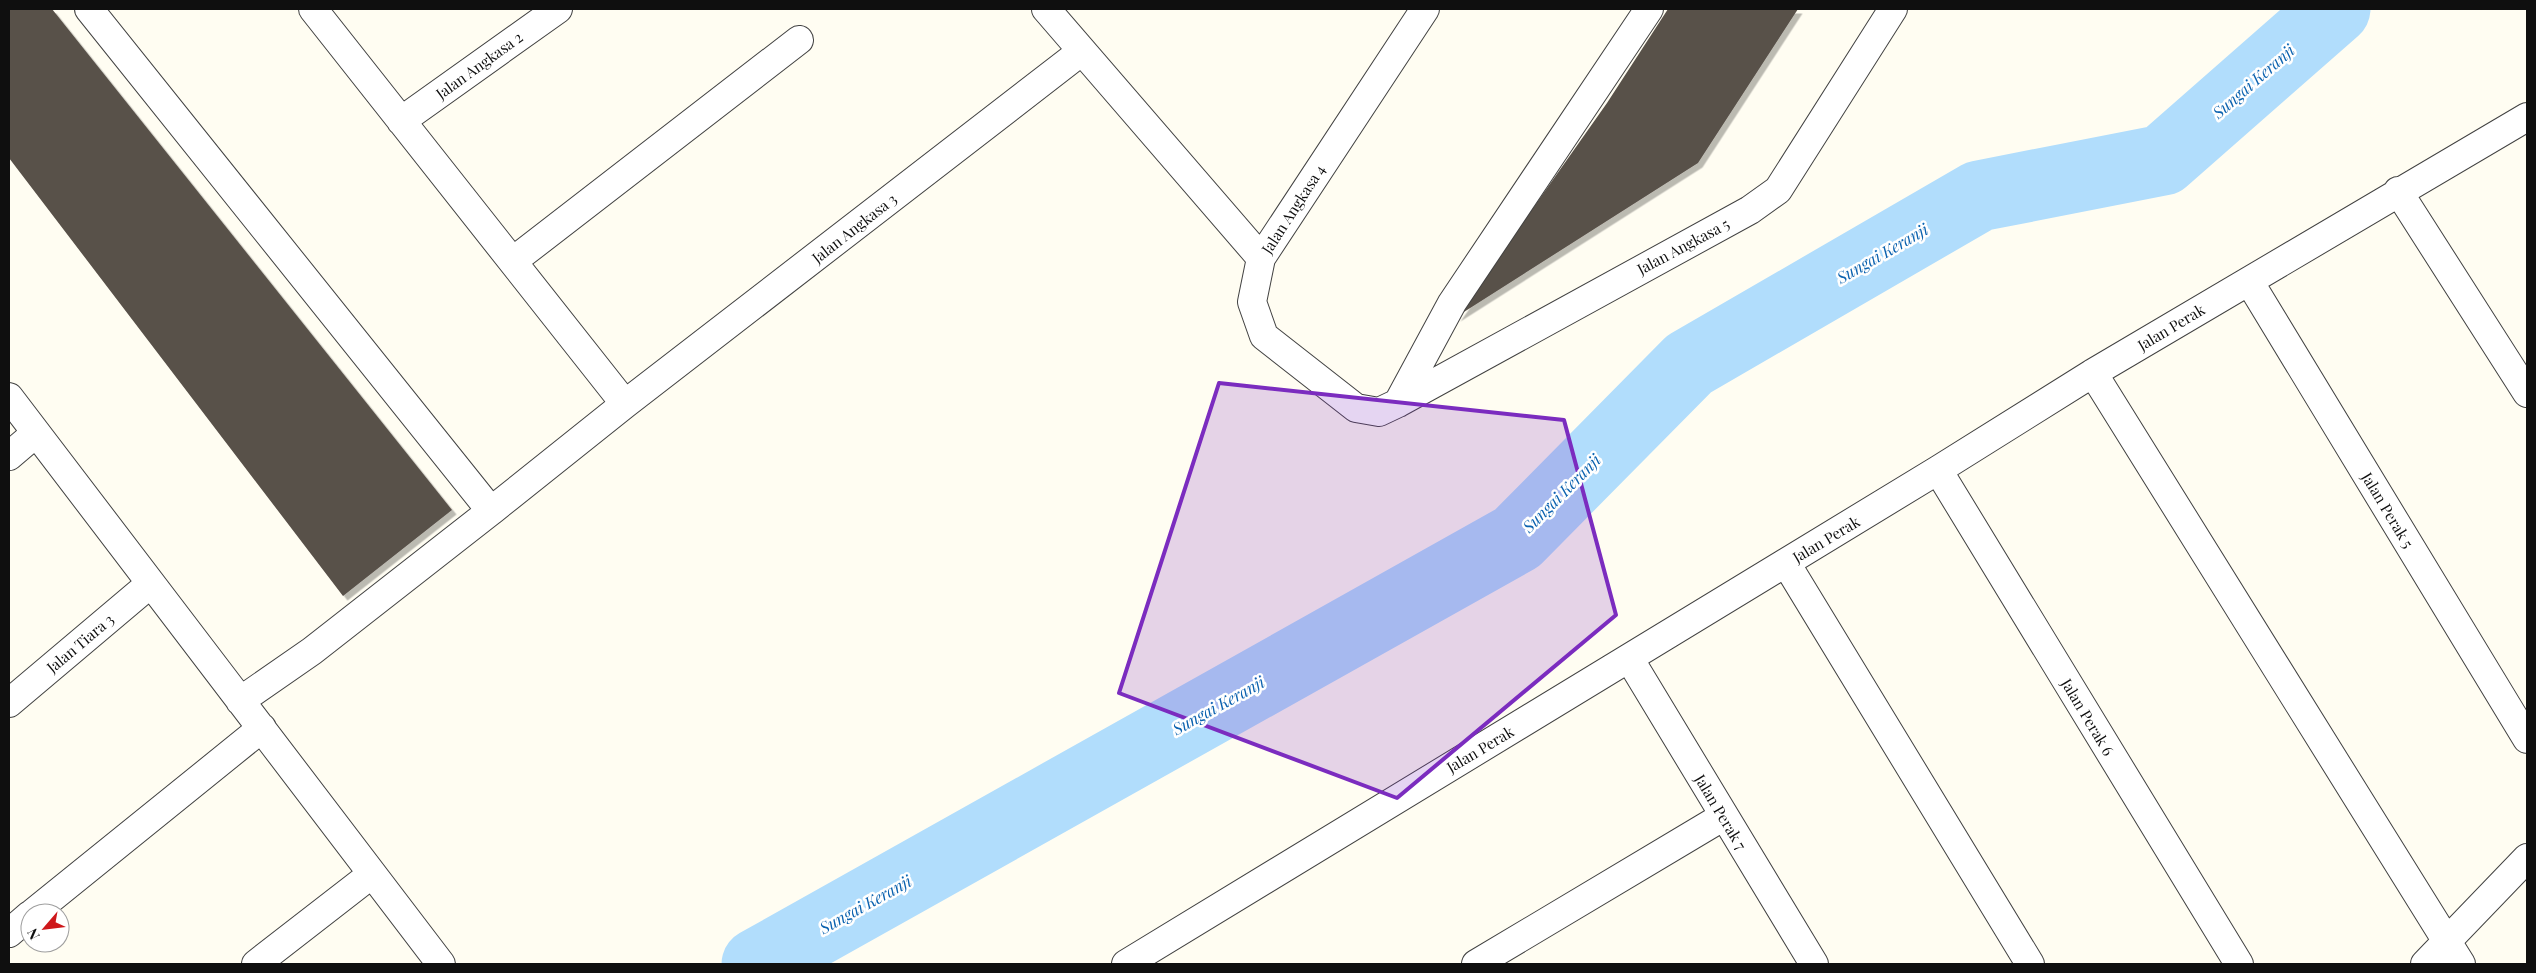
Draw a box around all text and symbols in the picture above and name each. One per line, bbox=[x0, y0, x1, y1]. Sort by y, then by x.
street label: Jalan Angkasa 2 bbox=[431, 27, 526, 104]
water label: Sungai Keranji bbox=[2207, 39, 2299, 123]
street label: Jalan Angkasa 4 bbox=[1256, 161, 1329, 258]
street label: Jalan Angkasa 3 bbox=[807, 189, 901, 268]
street label: Jalan Angkasa 5 bbox=[1633, 213, 1733, 279]
water label: Sungai Keranji bbox=[1832, 218, 1933, 288]
street label: Jalan Perak bbox=[2133, 299, 2209, 355]
water label: Sungai Keranji bbox=[1517, 449, 1605, 537]
street label: Jalan Perak 5 bbox=[2357, 468, 2418, 552]
street label: Jalan Perak bbox=[1788, 511, 1864, 567]
street label: Jalan Tiara 3 bbox=[41, 609, 118, 678]
water label: Sungai Keranji bbox=[1167, 670, 1269, 739]
street label: Jalan Perak 6 bbox=[2057, 674, 2119, 759]
street label: Jalan Perak bbox=[1442, 721, 1518, 777]
street label: Jalan Perak 7 bbox=[1690, 770, 1751, 853]
water label: Sungai Keranji bbox=[814, 869, 916, 938]
north arrow bbox=[20, 903, 70, 953]
text: N bbox=[22, 925, 44, 943]

